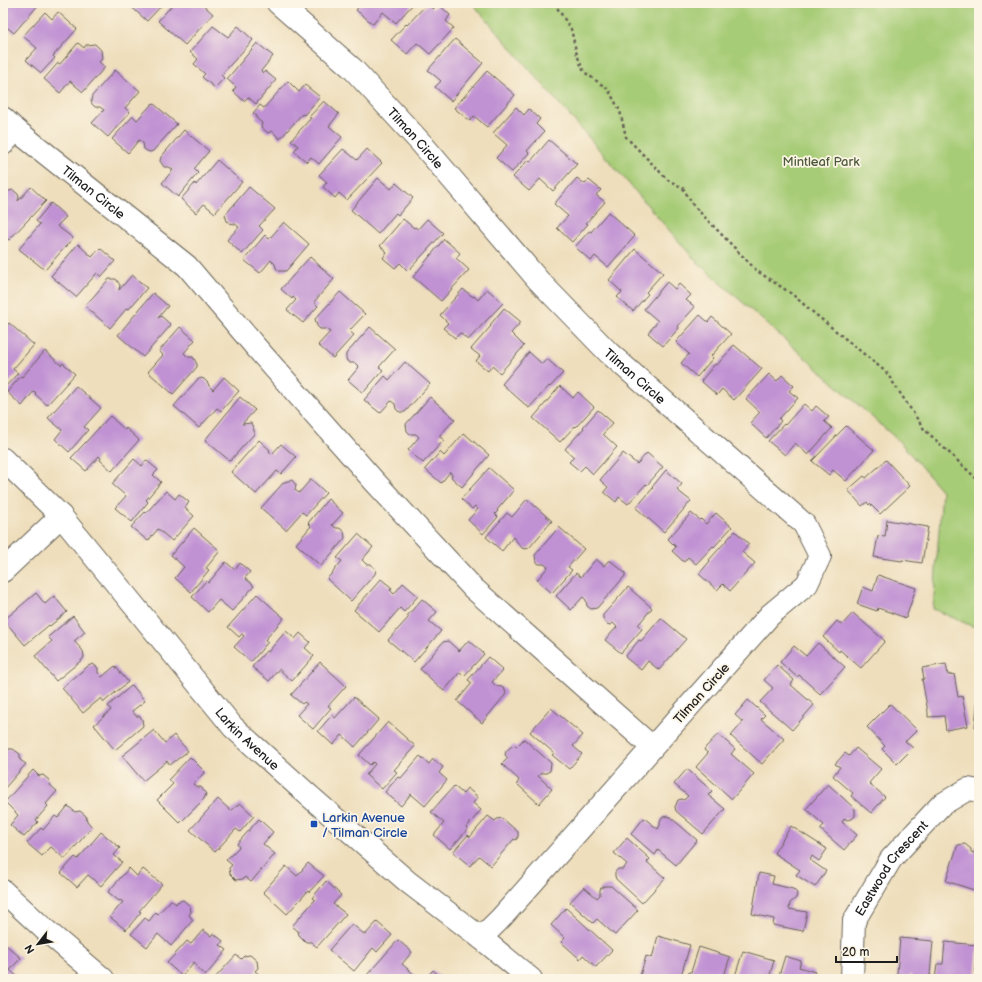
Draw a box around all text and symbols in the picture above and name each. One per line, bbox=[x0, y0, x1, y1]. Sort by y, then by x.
street label: Tilman Circle bbox=[384, 105, 447, 172]
park label: Mintleaf Park bbox=[782, 154, 860, 170]
street label: Tilman Circle bbox=[58, 163, 128, 223]
street label: Tilman Circle bbox=[600, 345, 669, 408]
street label: Tilman Circle bbox=[670, 660, 733, 727]
street label: Larkin Avenue bbox=[211, 705, 282, 774]
place label: Larkin Avenue / Tilman Circle bbox=[322, 810, 408, 841]
street label: Eastwood Crescent bbox=[852, 818, 932, 919]
marker: Larkin Avenue / Tilman Circle bbox=[309, 819, 319, 829]
north arrow bbox=[18, 924, 58, 964]
scale bar bbox=[836, 938, 897, 964]
text: N bbox=[22, 942, 38, 956]
text: 20 m bbox=[842, 945, 869, 960]

